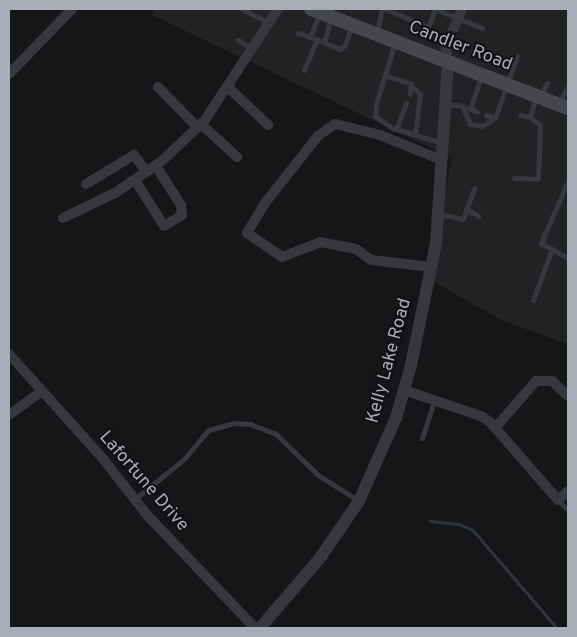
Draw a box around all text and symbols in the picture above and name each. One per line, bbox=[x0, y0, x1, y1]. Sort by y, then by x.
street label: Candler Road bbox=[405, 17, 515, 77]
street label: Kelly Lake Road bbox=[363, 296, 417, 426]
street label: Lafortune Drive bbox=[94, 427, 192, 537]

